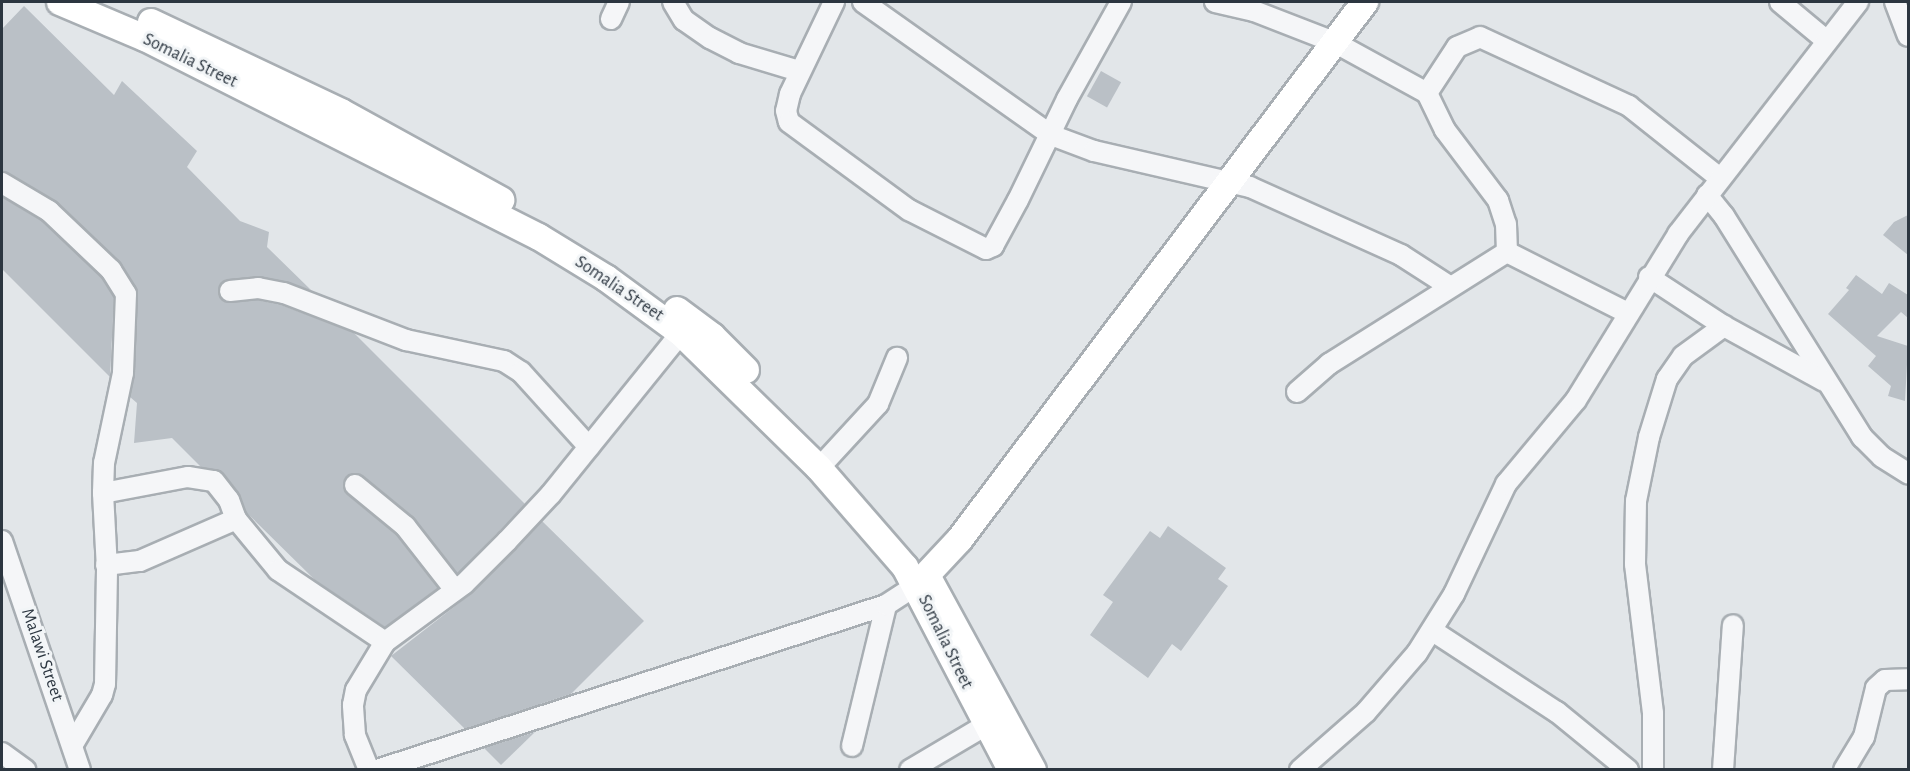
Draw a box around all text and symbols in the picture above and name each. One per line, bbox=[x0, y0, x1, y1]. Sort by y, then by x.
street label: Somalia Street bbox=[139, 29, 241, 93]
street label: Somalia Street bbox=[571, 252, 667, 326]
street label: Somalia Street bbox=[913, 591, 977, 693]
street label: Malawi Street bbox=[16, 606, 68, 704]

